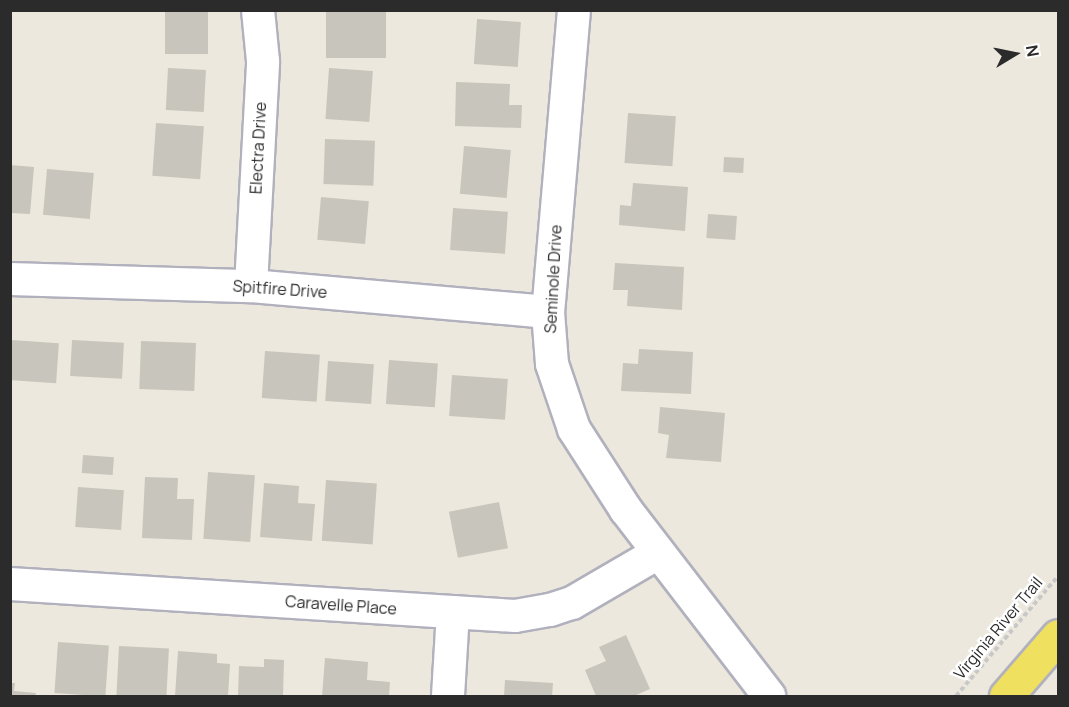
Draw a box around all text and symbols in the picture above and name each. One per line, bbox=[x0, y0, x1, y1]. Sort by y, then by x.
north arrow bbox=[985, 24, 1045, 84]
text: N bbox=[1021, 43, 1045, 58]
street label: Electra Drive bbox=[246, 101, 270, 195]
street label: Seminole Drive bbox=[541, 224, 565, 334]
street label: Spitfire Drive bbox=[232, 276, 328, 302]
street label: Virginia River Trail bbox=[950, 573, 1046, 683]
street label: Caravelle Place bbox=[285, 592, 397, 618]

